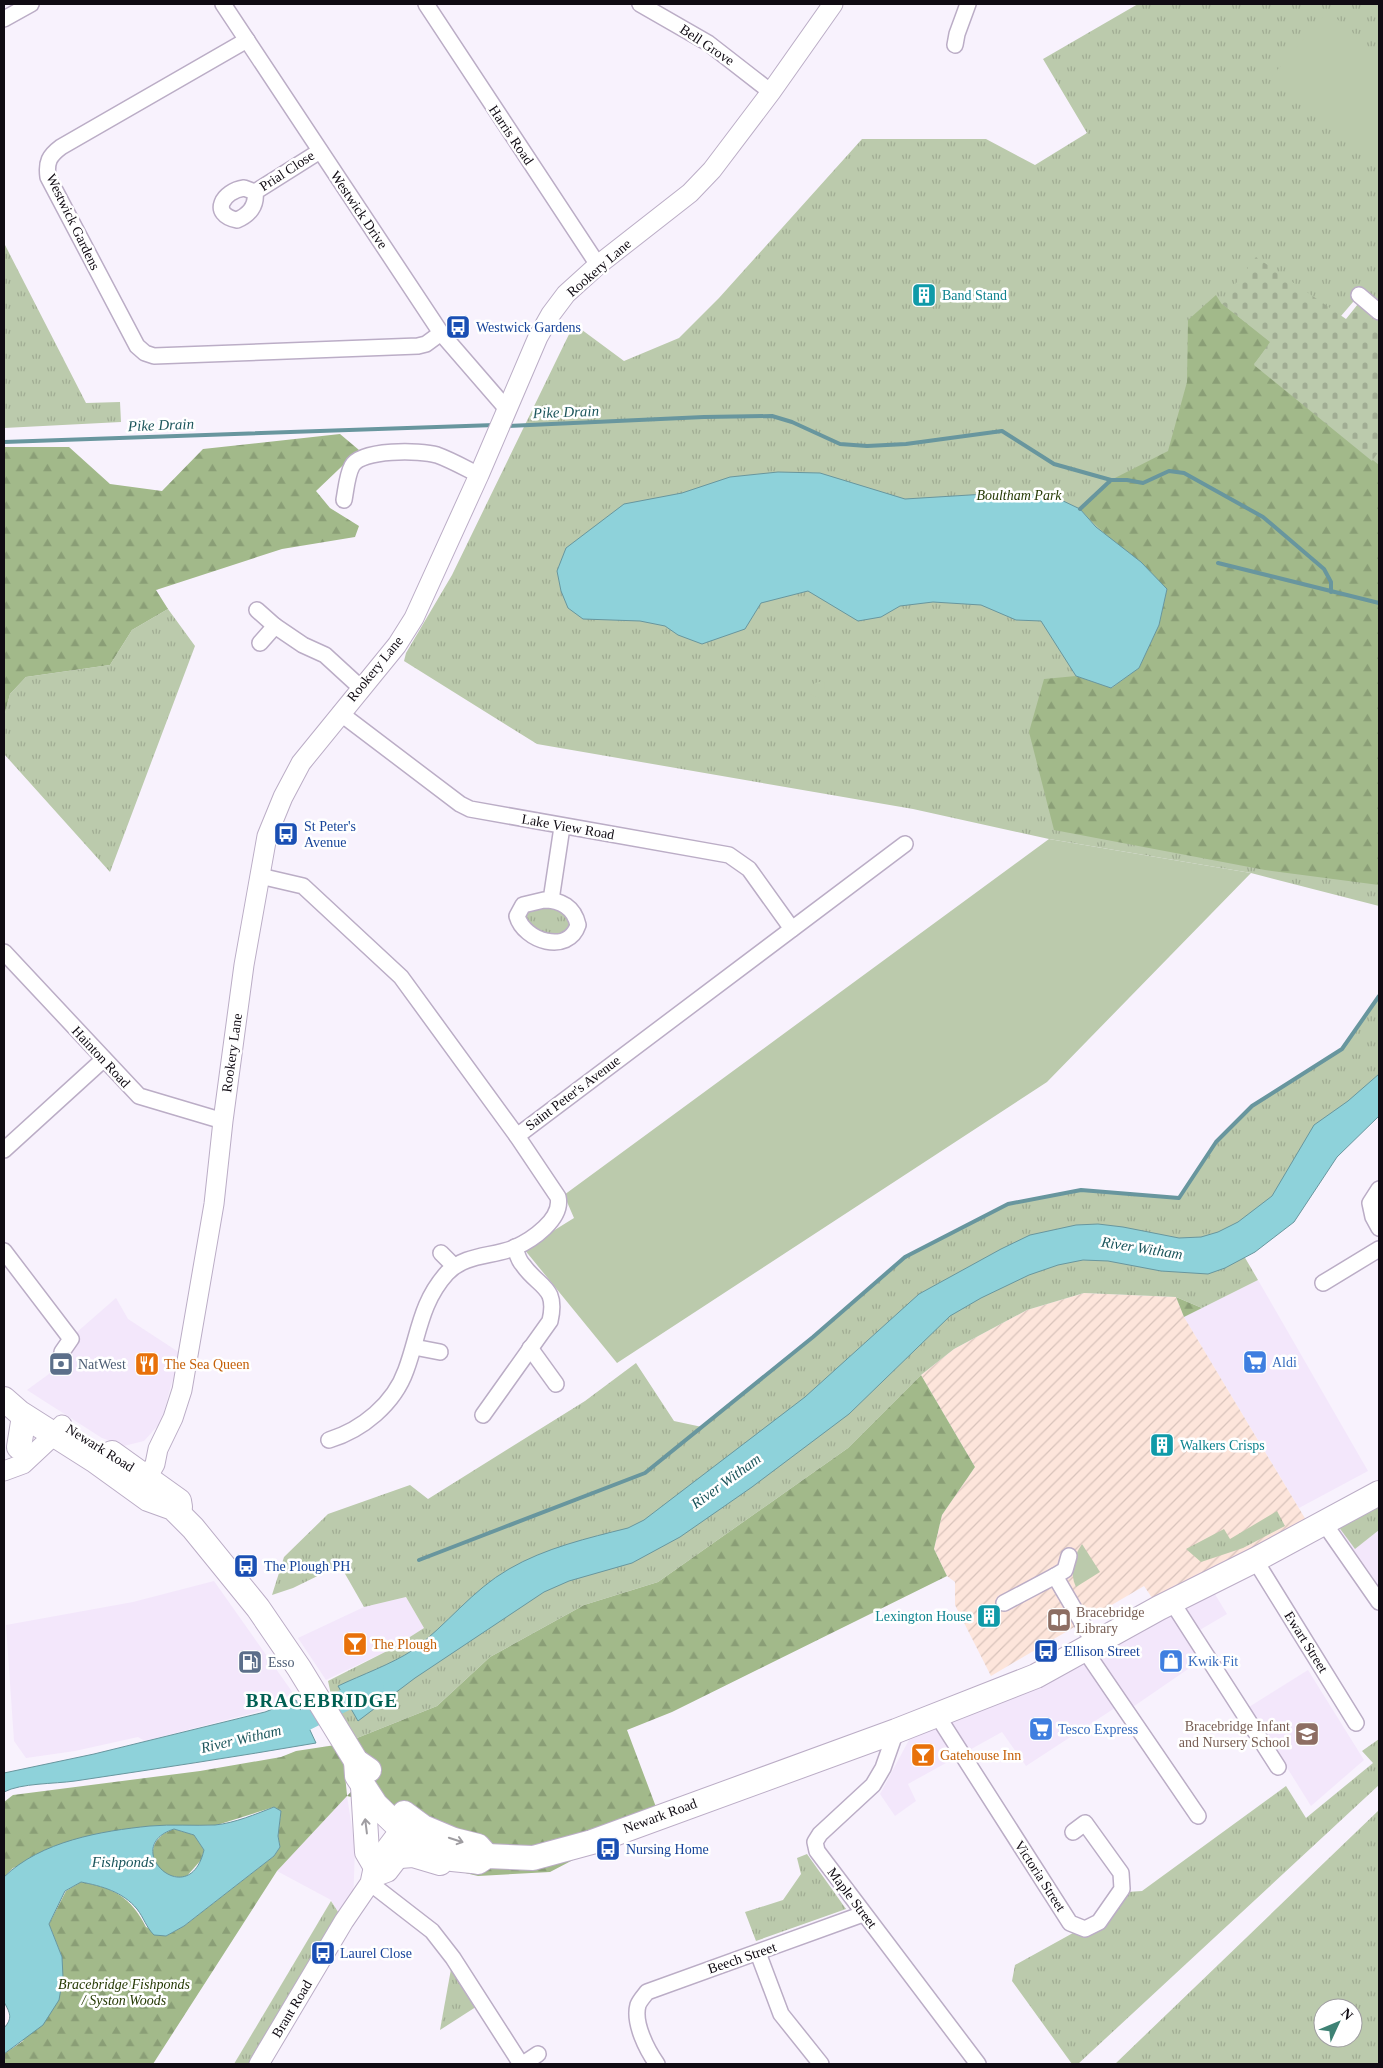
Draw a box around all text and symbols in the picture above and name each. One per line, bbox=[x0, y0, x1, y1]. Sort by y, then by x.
street label: Bell Grove bbox=[677, 21, 737, 69]
street label: Harris Road bbox=[486, 103, 536, 167]
street label: Prial Close bbox=[257, 148, 317, 194]
street label: Westwick Drive bbox=[328, 168, 390, 252]
street label: Westwick Gardens bbox=[43, 172, 103, 272]
street label: Rookery Lane bbox=[564, 236, 634, 300]
building icon: Band Stand bbox=[911, 282, 937, 308]
place label: Band Stand bbox=[942, 288, 1007, 303]
bus stop icon: Westwick Gardens bbox=[445, 314, 471, 340]
place label: Westwick Gardens bbox=[476, 320, 581, 335]
water label: Pike Drain bbox=[532, 403, 599, 421]
water label: Pike Drain bbox=[127, 416, 194, 434]
park label: Boultham Park bbox=[976, 488, 1062, 503]
street label: Rookery Lane bbox=[344, 633, 406, 705]
street label: Lake View Road bbox=[521, 811, 615, 843]
place label: St Peter's Avenue bbox=[304, 819, 356, 850]
bus stop icon: St Peter's Avenue bbox=[273, 821, 299, 847]
street label: Rookery Lane bbox=[219, 1012, 245, 1094]
street label: Hainton Road bbox=[69, 1023, 133, 1091]
street label: Saint Peter's Avenue bbox=[523, 1053, 623, 1133]
water label: River Witham bbox=[1099, 1234, 1184, 1262]
supermarket icon: Aldi bbox=[1242, 1349, 1268, 1375]
bank icon: NatWest bbox=[48, 1351, 74, 1377]
restaurant icon: The Sea Queen bbox=[134, 1351, 160, 1377]
place label: Aldi bbox=[1272, 1355, 1297, 1370]
place label: NatWest bbox=[78, 1357, 126, 1372]
place label: The Sea Queen bbox=[164, 1357, 250, 1372]
street label: Newark Road bbox=[63, 1421, 137, 1475]
building icon: Walkers Crisps bbox=[1149, 1432, 1175, 1458]
place label: Walkers Crisps bbox=[1180, 1438, 1265, 1453]
water label: River Witham bbox=[687, 1450, 764, 1512]
bus stop icon: The Plough PH bbox=[233, 1553, 259, 1579]
place label: The Plough PH bbox=[264, 1559, 350, 1574]
building icon: Lexington House bbox=[976, 1603, 1002, 1629]
place label: Bracebridge Library bbox=[1076, 1605, 1144, 1636]
library icon: Bracebridge Library bbox=[1046, 1607, 1072, 1633]
place label: Lexington House bbox=[875, 1609, 972, 1624]
street label: Ewart Street bbox=[1281, 1609, 1331, 1676]
bar icon: The Plough bbox=[342, 1631, 368, 1657]
place label: The Plough bbox=[372, 1637, 437, 1652]
bus stop icon: Ellison Street bbox=[1033, 1638, 1059, 1664]
place label: Ellison Street bbox=[1064, 1644, 1140, 1659]
shop icon: Kwik Fit bbox=[1158, 1648, 1184, 1674]
fuel station icon: Esso bbox=[237, 1649, 263, 1675]
place label: Kwik Fit bbox=[1188, 1654, 1238, 1669]
place label: Esso bbox=[268, 1655, 294, 1670]
district label: BRACEBRIDGE bbox=[246, 1690, 398, 1711]
supermarket icon: Tesco Express bbox=[1028, 1716, 1054, 1742]
place label: Bracebridge Infant and Nursery School bbox=[1179, 1719, 1290, 1750]
school or university icon: Bracebridge Infant and Nursery School bbox=[1294, 1721, 1320, 1747]
water label: River Witham bbox=[198, 1722, 283, 1756]
place label: Tesco Express bbox=[1058, 1722, 1138, 1737]
bar icon: Gatehouse Inn bbox=[910, 1742, 936, 1768]
place label: Gatehouse Inn bbox=[940, 1748, 1021, 1763]
street label: Newark Road bbox=[621, 1796, 699, 1836]
one-way arrow bbox=[361, 1818, 371, 1834]
one-way arrow bbox=[448, 1836, 464, 1845]
bus stop icon: Nursing Home bbox=[595, 1836, 621, 1862]
street label: Victoria Street bbox=[1012, 1838, 1068, 1914]
place label: Nursing Home bbox=[626, 1842, 709, 1857]
water label: Fishponds bbox=[91, 1854, 154, 1870]
street label: Maple Street bbox=[824, 1865, 880, 1931]
street label: Beech Street bbox=[706, 1939, 778, 1977]
bus stop icon: Laurel Close bbox=[310, 1940, 336, 1966]
place label: Laurel Close bbox=[340, 1946, 412, 1961]
park label: Bracebridge Fishponds / Syston Woods bbox=[58, 1977, 190, 2008]
street label: Brant Road bbox=[269, 1978, 315, 2040]
north arrow bbox=[1313, 1998, 1363, 2048]
text: N bbox=[1338, 2005, 1356, 2023]

